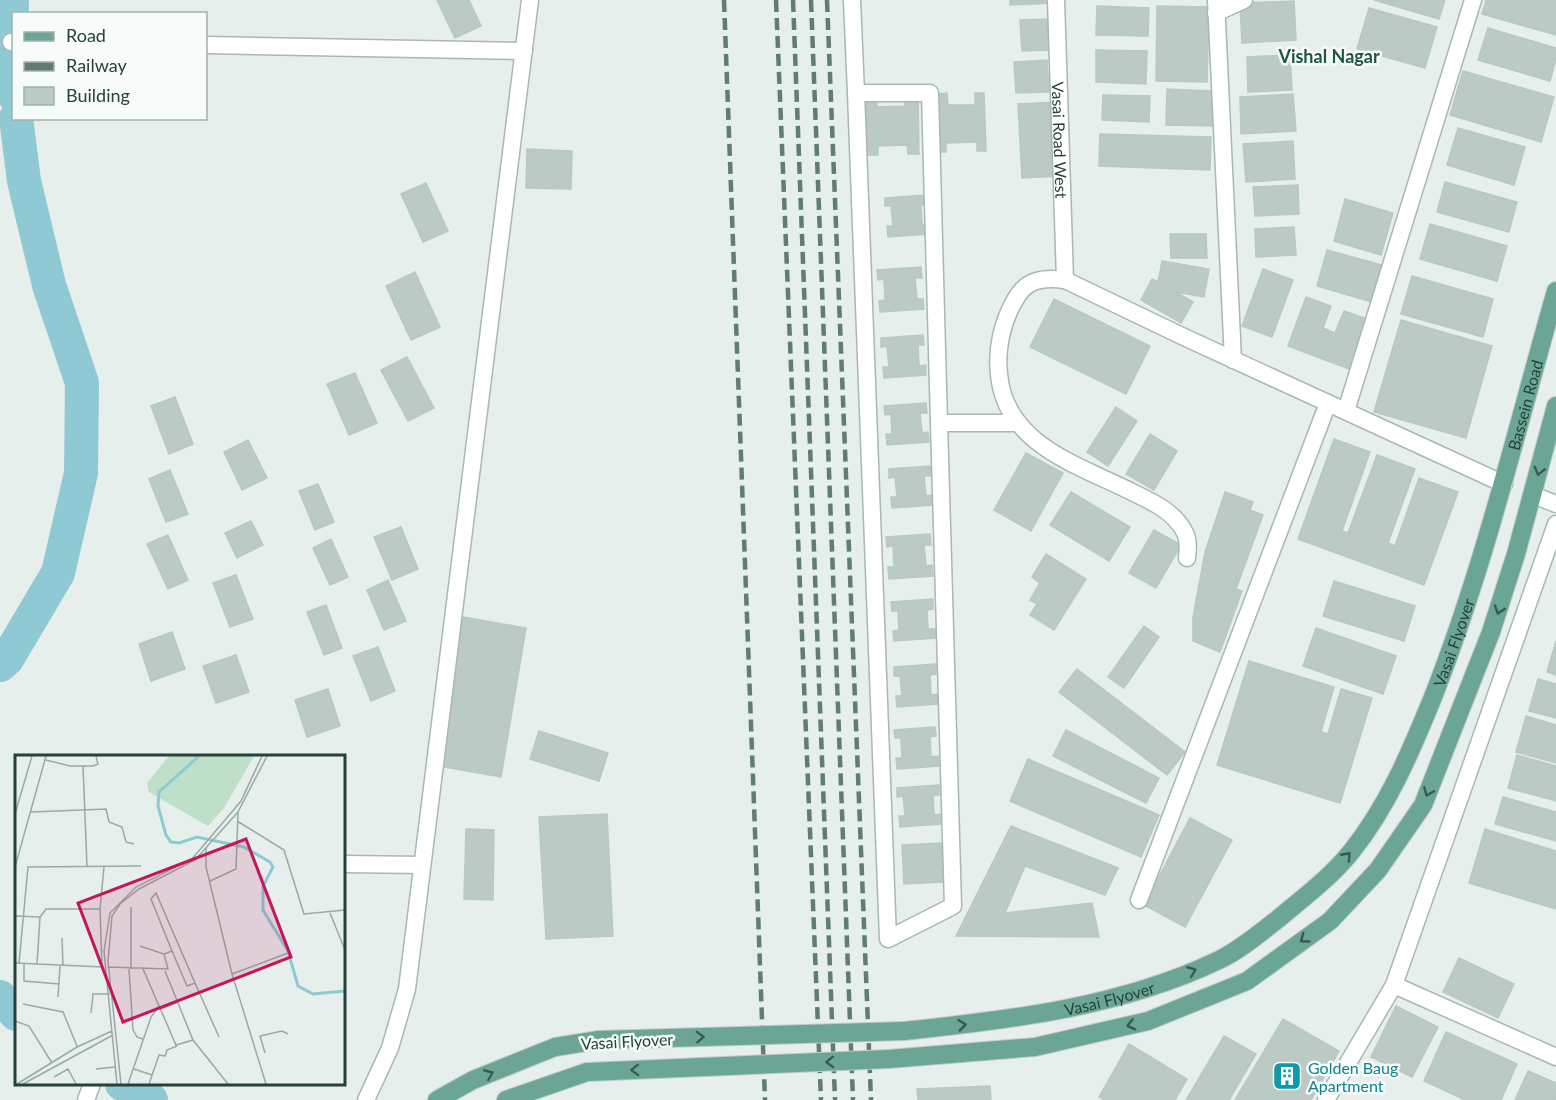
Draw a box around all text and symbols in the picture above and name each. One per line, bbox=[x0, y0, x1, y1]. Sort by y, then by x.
legend bbox=[12, 12, 207, 120]
text: Road bbox=[66, 24, 106, 46]
district label: Vishal Nagar bbox=[1277, 45, 1380, 67]
text: Railway bbox=[66, 54, 127, 76]
street label: Vasai Road West bbox=[1049, 81, 1072, 199]
text: Building bbox=[66, 84, 130, 106]
street label: Bassein Road bbox=[1503, 358, 1546, 452]
one-way arrow bbox=[1534, 466, 1547, 476]
street label: Vasai Flyover bbox=[1429, 596, 1477, 689]
one-way arrow bbox=[1493, 604, 1506, 615]
inset map bbox=[15, 755, 345, 1085]
one-way arrow bbox=[1423, 785, 1435, 796]
one-way arrow bbox=[1340, 852, 1351, 863]
one-way arrow bbox=[1300, 932, 1311, 943]
one-way arrow bbox=[1185, 966, 1196, 978]
street label: Vasai Flyover bbox=[1062, 977, 1157, 1018]
one-way arrow bbox=[1126, 1017, 1136, 1030]
one-way arrow bbox=[957, 1019, 966, 1032]
street label: Vasai Flyover bbox=[580, 1029, 674, 1053]
one-way arrow bbox=[695, 1031, 704, 1044]
one-way arrow bbox=[826, 1055, 835, 1068]
place label: Golden Baug Apartment bbox=[1308, 1058, 1398, 1095]
building icon: Golden Baug Apartment bbox=[1271, 1060, 1303, 1092]
one-way arrow bbox=[631, 1064, 640, 1077]
one-way arrow bbox=[482, 1069, 493, 1081]

